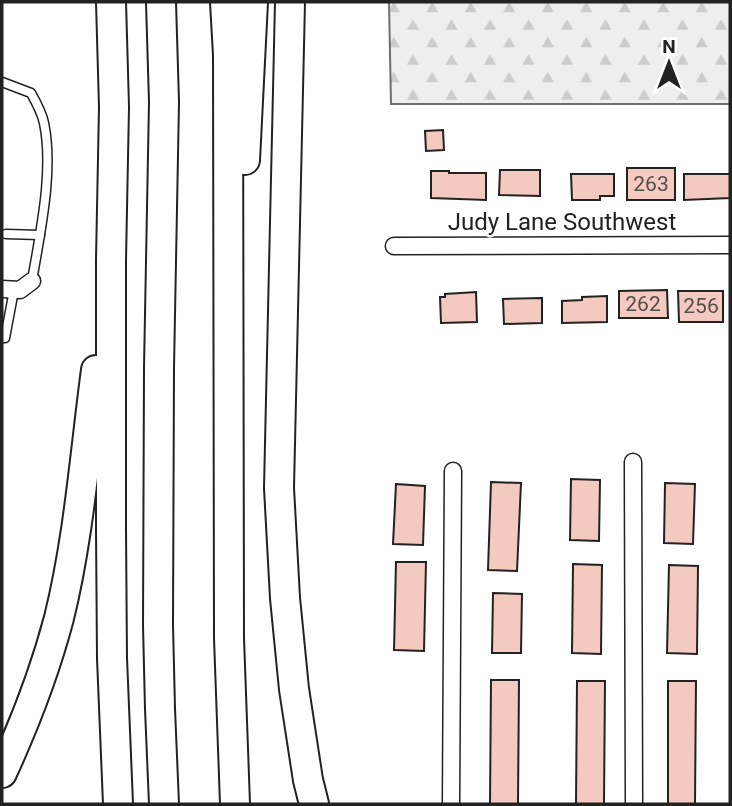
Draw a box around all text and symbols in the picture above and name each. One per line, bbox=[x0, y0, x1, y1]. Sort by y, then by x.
north arrow bbox=[634, 28, 704, 98]
text: N bbox=[662, 35, 676, 58]
house number: 263 bbox=[633, 172, 669, 196]
street label: Judy Lane Southwest bbox=[448, 208, 676, 236]
house number: 262 bbox=[625, 292, 661, 316]
house number: 256 bbox=[683, 294, 719, 318]

